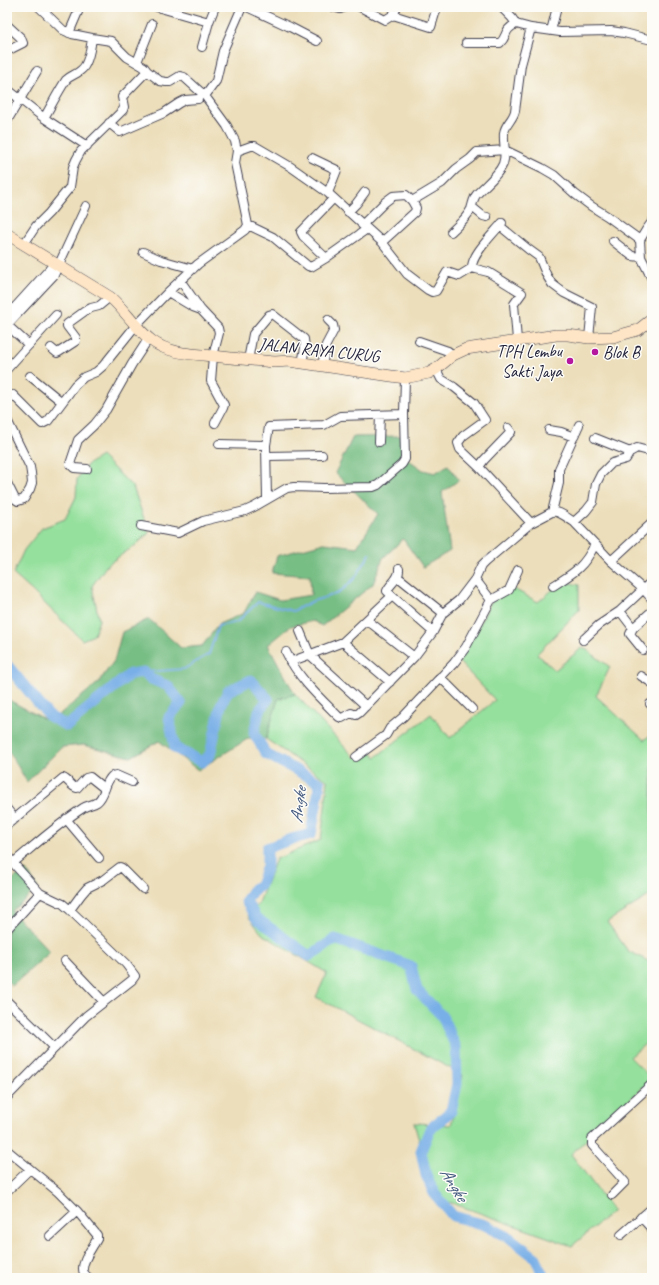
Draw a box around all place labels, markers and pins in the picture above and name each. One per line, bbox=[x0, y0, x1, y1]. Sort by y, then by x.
place label: TPH Lembu Sakti Jaya bbox=[497, 341, 564, 382]
place label: Blok B bbox=[603, 342, 641, 363]
marker: Blok B bbox=[590, 347, 600, 357]
marker: TPH Lembu Sakti Jaya bbox=[565, 356, 575, 366]

